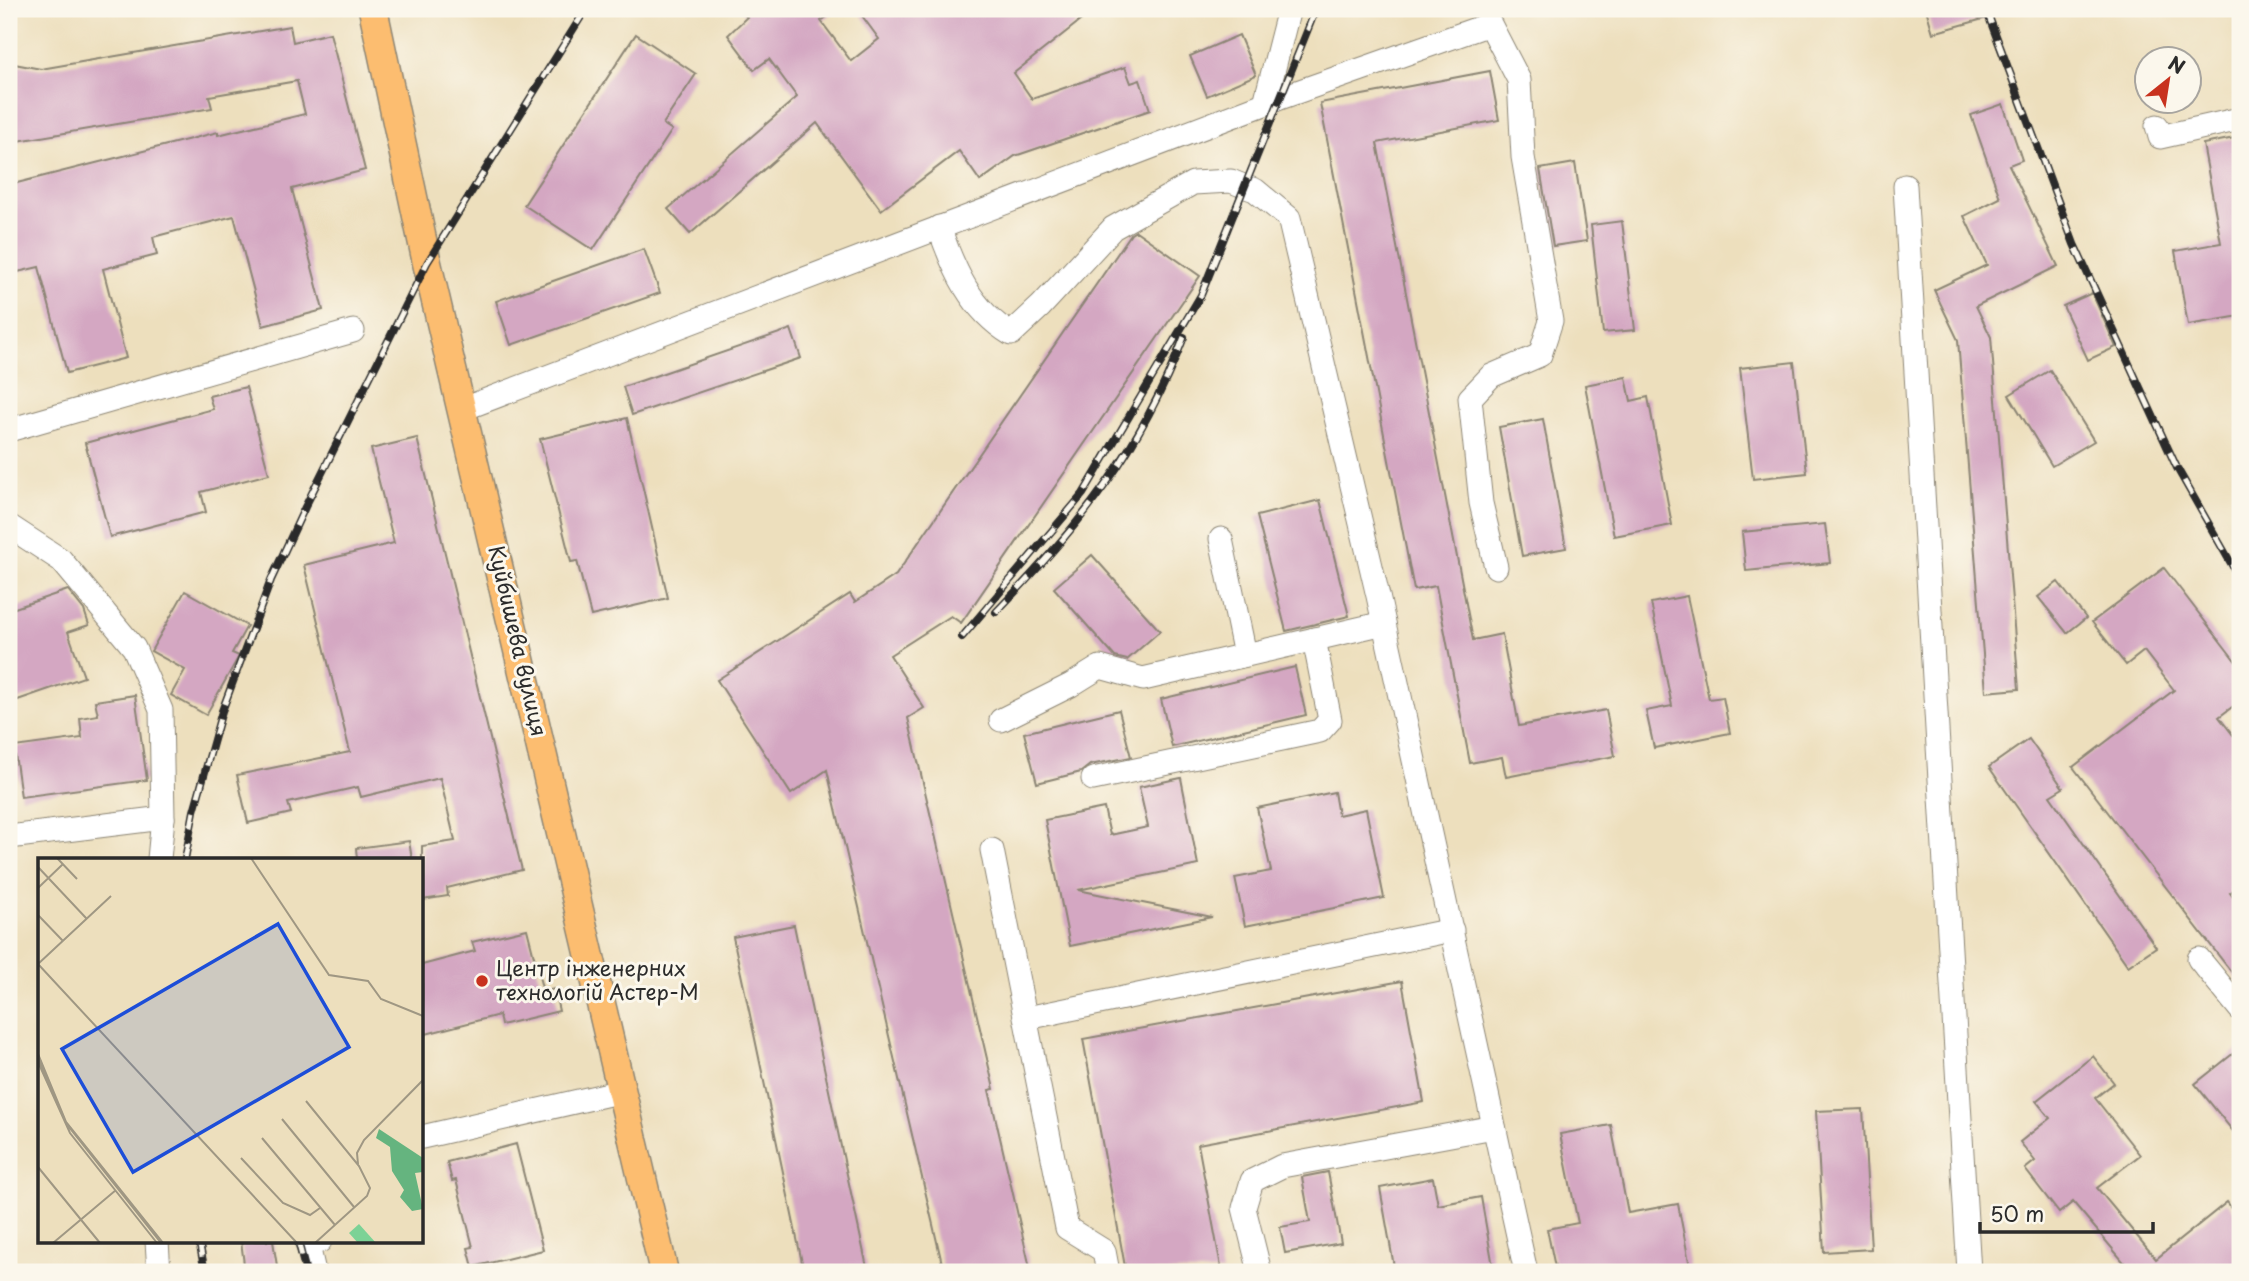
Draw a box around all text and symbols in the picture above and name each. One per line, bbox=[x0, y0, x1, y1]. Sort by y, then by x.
north arrow bbox=[2134, 46, 2204, 116]
text: N bbox=[2163, 49, 2191, 80]
street label: Куйбишева вулиця bbox=[481, 542, 556, 739]
inset map bbox=[38, 858, 424, 1242]
place label: Центр інженерних технологій Астер-М bbox=[496, 951, 699, 1007]
marker: Центр інженерних технологій Астер-М bbox=[474, 973, 490, 989]
scale bar bbox=[1980, 1190, 2153, 1234]
text: 50 m bbox=[1990, 1197, 2044, 1229]

